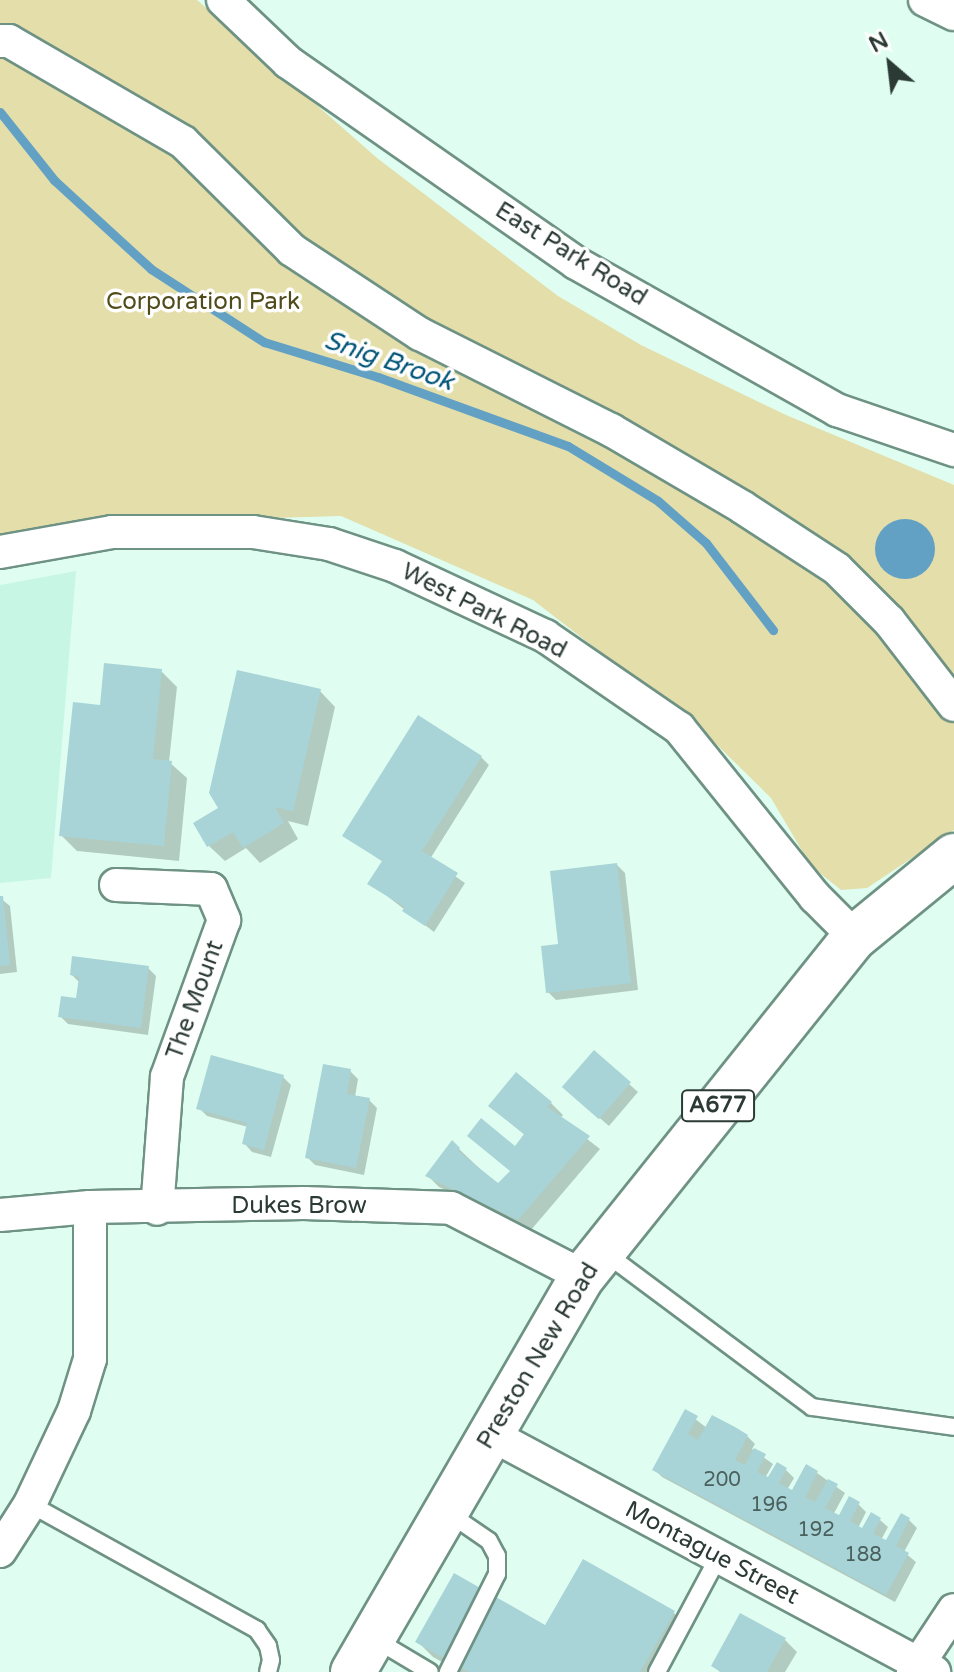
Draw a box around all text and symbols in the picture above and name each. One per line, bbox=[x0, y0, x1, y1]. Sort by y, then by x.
north arrow bbox=[850, 24, 930, 104]
text: N bbox=[865, 27, 893, 58]
street label: East Park Road bbox=[490, 196, 652, 312]
park label: Corporation Park bbox=[106, 288, 300, 316]
water label: Snig Brook bbox=[320, 324, 458, 398]
street label: West Park Road bbox=[397, 557, 571, 665]
street label: The Mount bbox=[160, 937, 230, 1063]
road number: A677 bbox=[680, 1088, 756, 1124]
street label: Dukes Brow bbox=[231, 1192, 367, 1220]
street label: Preston New Road bbox=[471, 1258, 605, 1454]
house number: 200 bbox=[703, 1468, 741, 1492]
house number: 196 bbox=[750, 1493, 788, 1517]
street label: Montague Street bbox=[620, 1495, 804, 1611]
house number: 192 bbox=[797, 1518, 835, 1542]
house number: 188 bbox=[844, 1543, 882, 1567]

